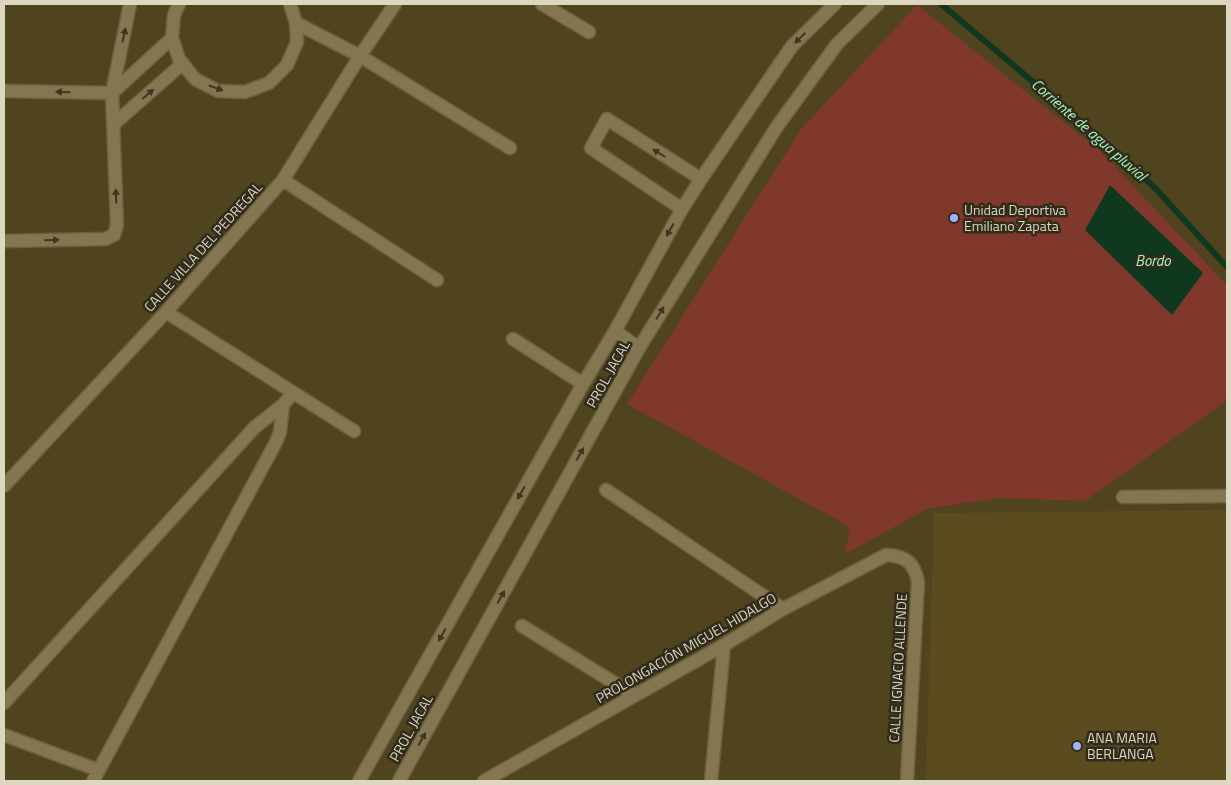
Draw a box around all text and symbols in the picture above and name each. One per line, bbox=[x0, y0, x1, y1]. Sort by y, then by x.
one-way arrow bbox=[120, 28, 128, 43]
one-way arrow bbox=[794, 32, 806, 44]
water label: Corriente de agua pluvial bbox=[1027, 73, 1153, 187]
one-way arrow bbox=[209, 85, 224, 93]
one-way arrow bbox=[55, 88, 71, 96]
one-way arrow bbox=[142, 88, 155, 99]
one-way arrow bbox=[653, 148, 666, 157]
street label: CALLE VILLA DEL PEDREGAL bbox=[139, 177, 267, 316]
one-way arrow bbox=[112, 188, 120, 204]
place label: Unidad Deportiva Emiliano Zapata bbox=[964, 199, 1066, 236]
marker: Unidad Deportiva Emiliano Zapata bbox=[948, 212, 960, 224]
one-way arrow bbox=[666, 223, 674, 237]
one-way arrow bbox=[45, 236, 61, 244]
water label: Bordo bbox=[1135, 249, 1171, 272]
one-way arrow bbox=[656, 307, 665, 320]
street label: PROL. JACAL bbox=[580, 336, 635, 411]
one-way arrow bbox=[576, 447, 584, 462]
one-way arrow bbox=[517, 487, 526, 500]
street label: PROLONGACIÓN MIGUEL HIDALGO bbox=[591, 587, 780, 708]
one-way arrow bbox=[497, 589, 505, 604]
street label: CALLE IGNACIO ALLENDE bbox=[883, 593, 912, 743]
one-way arrow bbox=[437, 628, 446, 642]
street label: PROL. JACAL bbox=[383, 690, 438, 765]
place label: ANA MARIA BERLANGA bbox=[1087, 727, 1157, 764]
one-way arrow bbox=[418, 731, 426, 746]
marker: ANA MARIA BERLANGA bbox=[1071, 740, 1083, 752]

